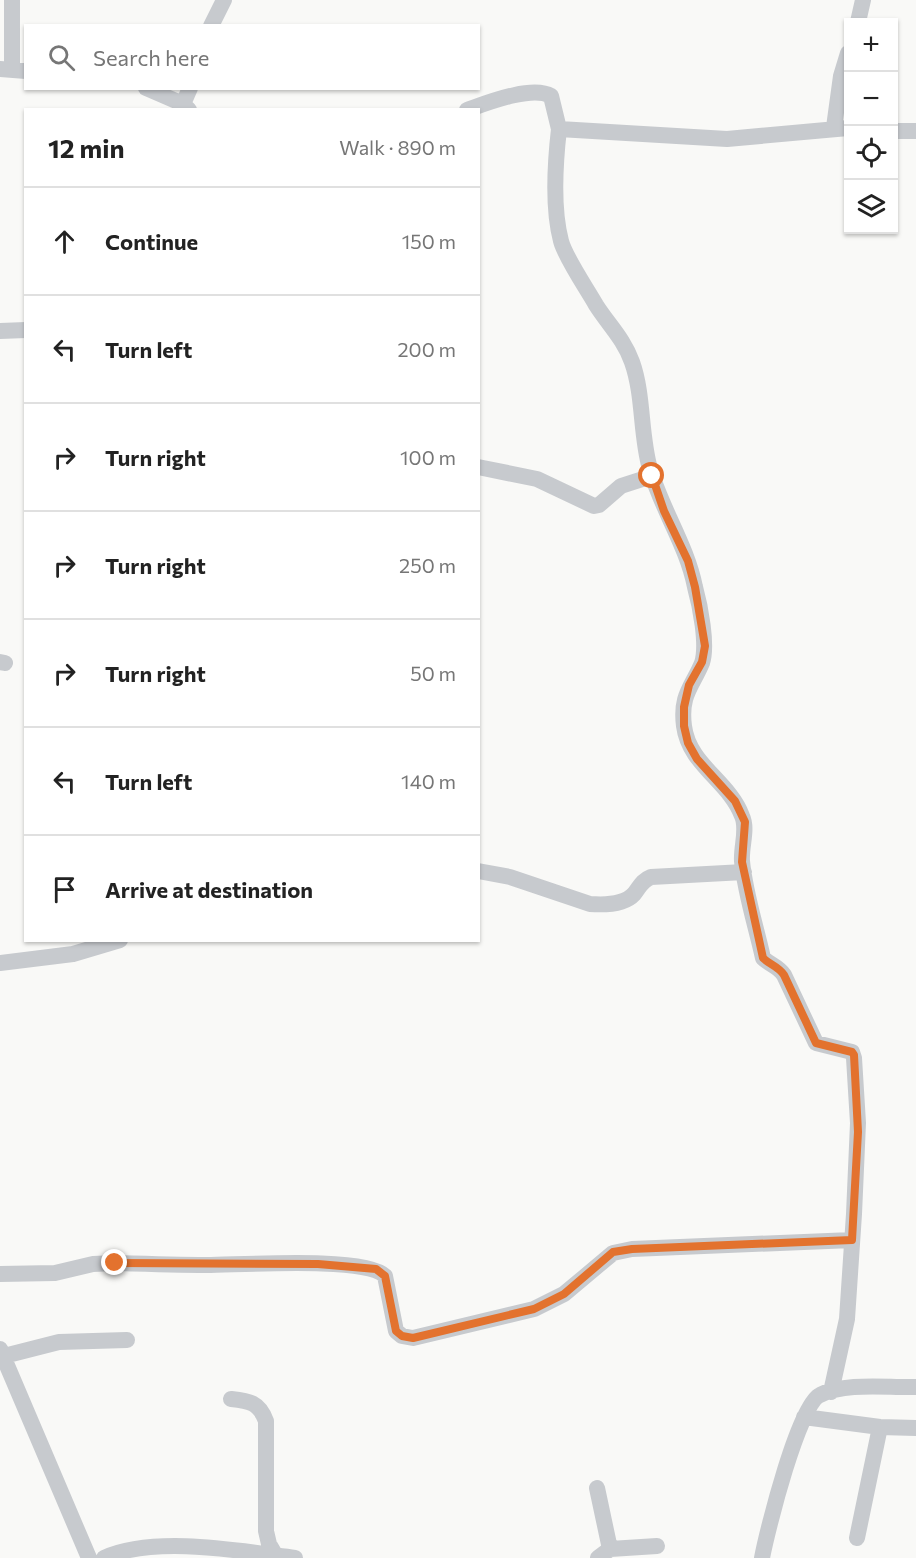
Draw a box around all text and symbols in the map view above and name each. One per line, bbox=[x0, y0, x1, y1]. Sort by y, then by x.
map controls bbox=[844, 18, 898, 234]
button: + bbox=[844, 18, 898, 72]
search box bbox=[24, 24, 480, 90]
icon: search bbox=[45, 41, 78, 74]
text: Search here bbox=[93, 44, 209, 71]
button: − bbox=[844, 72, 898, 126]
button: locate bbox=[844, 126, 898, 180]
text: 12 min bbox=[48, 132, 125, 163]
text: Walk · 890 m bbox=[339, 135, 456, 159]
button: layers bbox=[844, 180, 898, 234]
icon: ahead bbox=[48, 225, 81, 258]
text: Continue bbox=[105, 228, 198, 255]
text: 150 m bbox=[402, 229, 456, 253]
icon: left bbox=[48, 333, 81, 366]
text: Turn left bbox=[105, 336, 192, 363]
text: 200 m bbox=[398, 337, 456, 361]
icon: right bbox=[48, 441, 81, 474]
text: Turn right bbox=[105, 444, 206, 471]
text: 100 m bbox=[400, 445, 456, 469]
route start bbox=[638, 462, 664, 488]
icon: right bbox=[48, 549, 81, 582]
text: Turn right bbox=[105, 552, 206, 579]
text: 250 m bbox=[399, 553, 456, 577]
icon: right bbox=[48, 657, 81, 690]
text: Turn right bbox=[105, 660, 206, 687]
text: 50 m bbox=[410, 661, 456, 685]
icon: left bbox=[48, 765, 81, 798]
text: Turn left bbox=[105, 768, 192, 795]
text: 140 m bbox=[401, 769, 456, 793]
icon: arrive bbox=[48, 873, 81, 906]
text: Arrive at destination bbox=[105, 876, 313, 903]
route end bbox=[101, 1249, 127, 1275]

